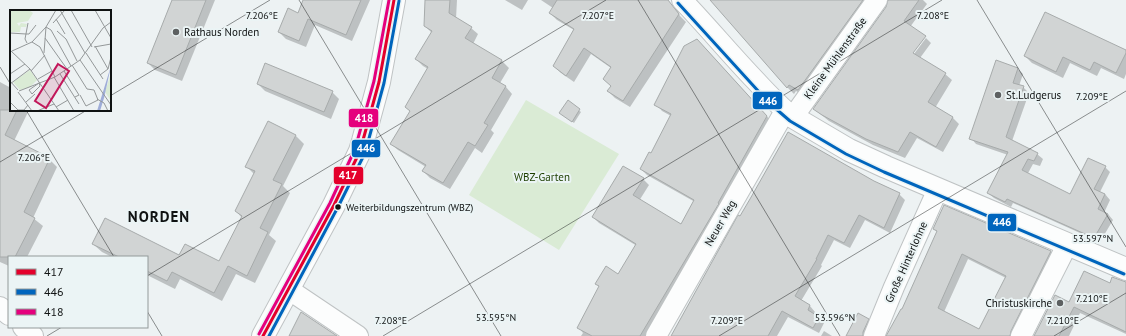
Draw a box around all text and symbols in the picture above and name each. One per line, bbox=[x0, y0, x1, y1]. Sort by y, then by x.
text: 7.206°E bbox=[246, 9, 278, 22]
text: 7.207°E bbox=[582, 9, 614, 22]
text: 7.208°E bbox=[917, 9, 949, 22]
inset map bbox=[10, 10, 111, 111]
street label: Kleine Mühlenstraße bbox=[800, 14, 870, 102]
place label: Rathaus Norden bbox=[184, 25, 259, 39]
marker: Rathaus Norden bbox=[171, 27, 181, 37]
place label: St.Ludgerus bbox=[1006, 88, 1062, 102]
marker: St.Ludgerus bbox=[993, 90, 1003, 100]
text: 7.209°E bbox=[1076, 90, 1108, 103]
line badge: 446 bbox=[752, 91, 783, 110]
text: 446 bbox=[759, 94, 777, 108]
line badge: 418 bbox=[348, 108, 379, 128]
text: 418 bbox=[355, 111, 373, 125]
line badge: 446 bbox=[351, 139, 381, 158]
text: 446 bbox=[357, 141, 375, 155]
text: 7.206°E bbox=[18, 151, 50, 164]
line badge: 417 bbox=[333, 166, 364, 185]
text: 417 bbox=[339, 168, 357, 182]
park label: WBZ-Garten bbox=[514, 170, 570, 184]
street label: Neuer Weg bbox=[701, 197, 739, 249]
place label: Weiterbildungszentrum (WBZ) bbox=[346, 201, 473, 214]
marker: Weiterbildungszentrum (WBZ) bbox=[333, 202, 343, 212]
district label: NORDEN bbox=[128, 207, 190, 226]
line badge: 446 bbox=[987, 213, 1017, 232]
text: 446 bbox=[993, 215, 1011, 229]
street label: Große Hinterlohne bbox=[882, 219, 930, 305]
text: 53.597°N bbox=[1073, 232, 1113, 245]
legend bbox=[8, 256, 148, 328]
text: 417 bbox=[44, 264, 64, 279]
text: 446 bbox=[44, 284, 64, 299]
text: 7.210°E bbox=[1076, 292, 1108, 305]
place label: Christuskirche bbox=[986, 296, 1052, 310]
marker: Christuskirche bbox=[1055, 298, 1065, 308]
text: 418 bbox=[44, 304, 64, 319]
text: 53.595°N bbox=[476, 311, 516, 324]
text: 53.596°N bbox=[815, 311, 855, 324]
text: 7.208°E bbox=[375, 314, 407, 327]
text: 7.209°E bbox=[711, 314, 743, 327]
text: 7.210°E bbox=[1047, 314, 1079, 327]

